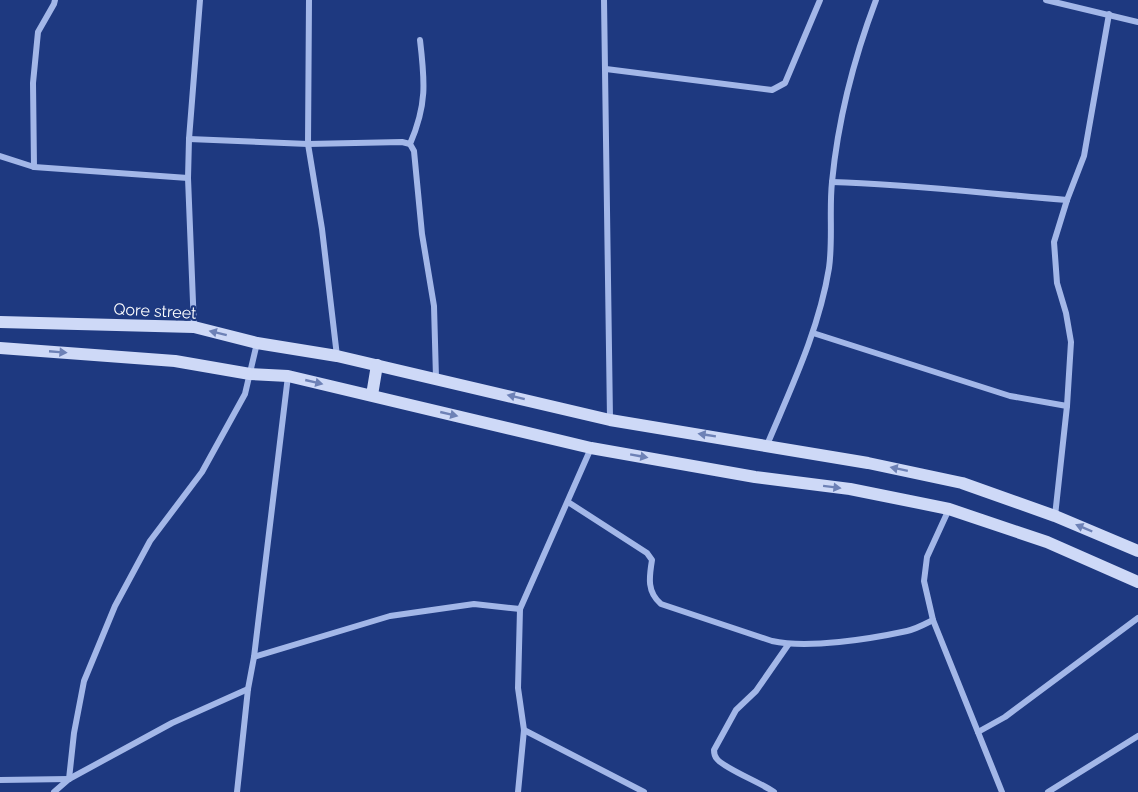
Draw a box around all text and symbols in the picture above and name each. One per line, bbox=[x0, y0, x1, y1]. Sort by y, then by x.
street label: Qore street bbox=[113, 299, 197, 323]
one-way arrow bbox=[208, 328, 227, 338]
one-way arrow bbox=[49, 347, 68, 357]
one-way arrow bbox=[305, 378, 323, 388]
one-way arrow bbox=[506, 392, 525, 402]
one-way arrow bbox=[440, 410, 458, 420]
one-way arrow bbox=[697, 431, 716, 440]
one-way arrow bbox=[630, 452, 649, 461]
one-way arrow bbox=[889, 464, 908, 473]
one-way arrow bbox=[823, 482, 842, 491]
one-way arrow bbox=[1075, 523, 1093, 532]

